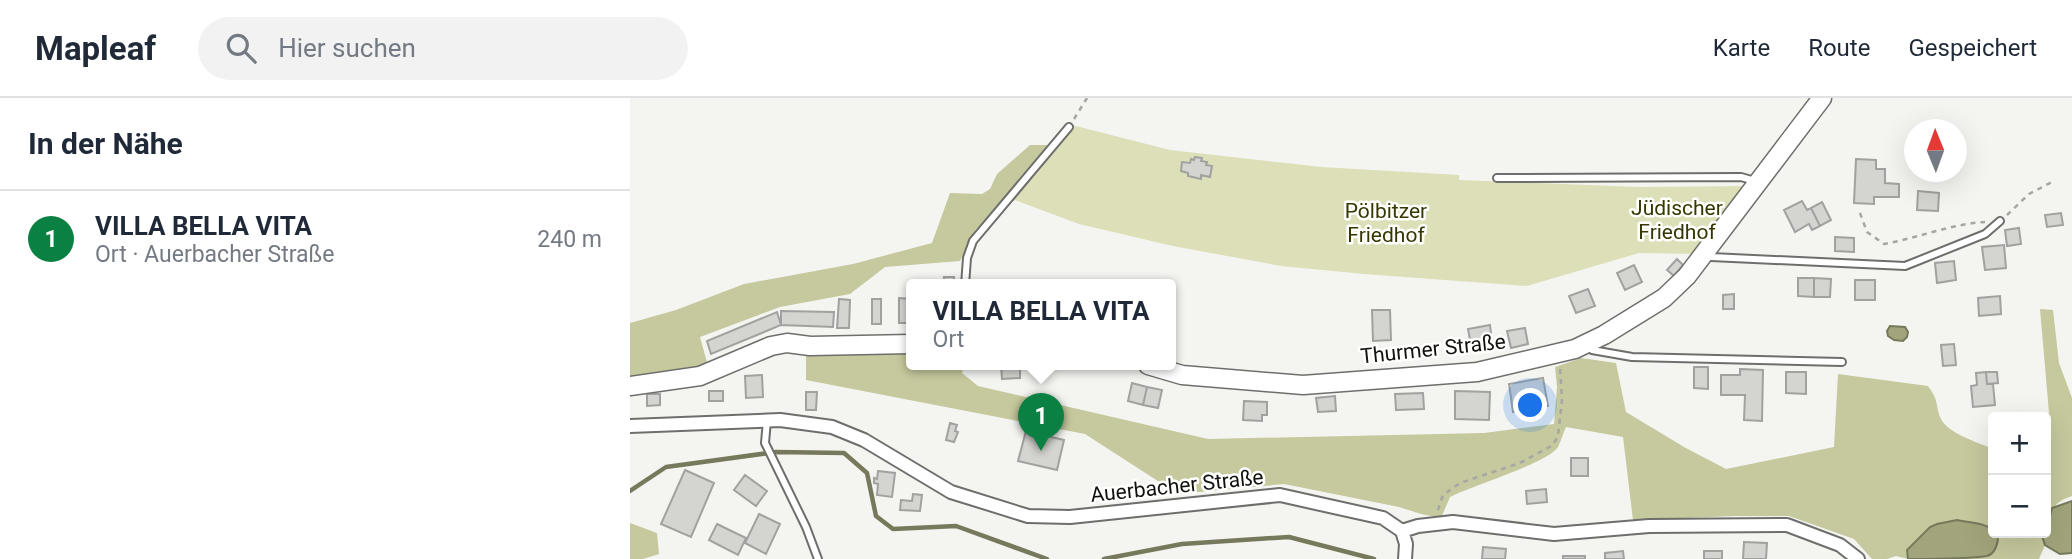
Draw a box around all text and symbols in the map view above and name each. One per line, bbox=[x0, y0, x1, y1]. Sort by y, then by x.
search box bbox=[198, 17, 688, 80]
text: Mapleaf bbox=[35, 29, 156, 68]
icon: search bbox=[222, 29, 260, 67]
text: Hier suchen bbox=[278, 33, 416, 63]
text: Karte bbox=[1713, 34, 1770, 62]
text: Route bbox=[1808, 34, 1870, 62]
text: Gespeichert bbox=[1908, 34, 2037, 62]
north arrow bbox=[1904, 119, 1967, 182]
text: In der Nähe bbox=[28, 126, 183, 161]
park label: Jüdischer Friedhof bbox=[1631, 196, 1723, 244]
park label: Pölbitzer Friedhof bbox=[1345, 199, 1427, 247]
text: VILLA BELLA VITA bbox=[95, 211, 312, 241]
text: 1 bbox=[44, 226, 58, 253]
text: 240 m bbox=[537, 226, 602, 253]
text: Ort · Auerbacher Straße bbox=[95, 241, 334, 268]
popup bbox=[906, 279, 1176, 370]
text: VILLA BELLA VITA bbox=[933, 296, 1149, 326]
text: Ort bbox=[933, 326, 964, 353]
street label: Thurmer Straße bbox=[1359, 329, 1507, 369]
your location bbox=[1513, 388, 1547, 422]
pin: 1 bbox=[1018, 393, 1064, 451]
map controls bbox=[1988, 412, 2051, 538]
button: + bbox=[1988, 412, 2051, 475]
street label: Auerbacher Straße bbox=[1089, 465, 1265, 507]
button: − bbox=[1988, 475, 2051, 538]

